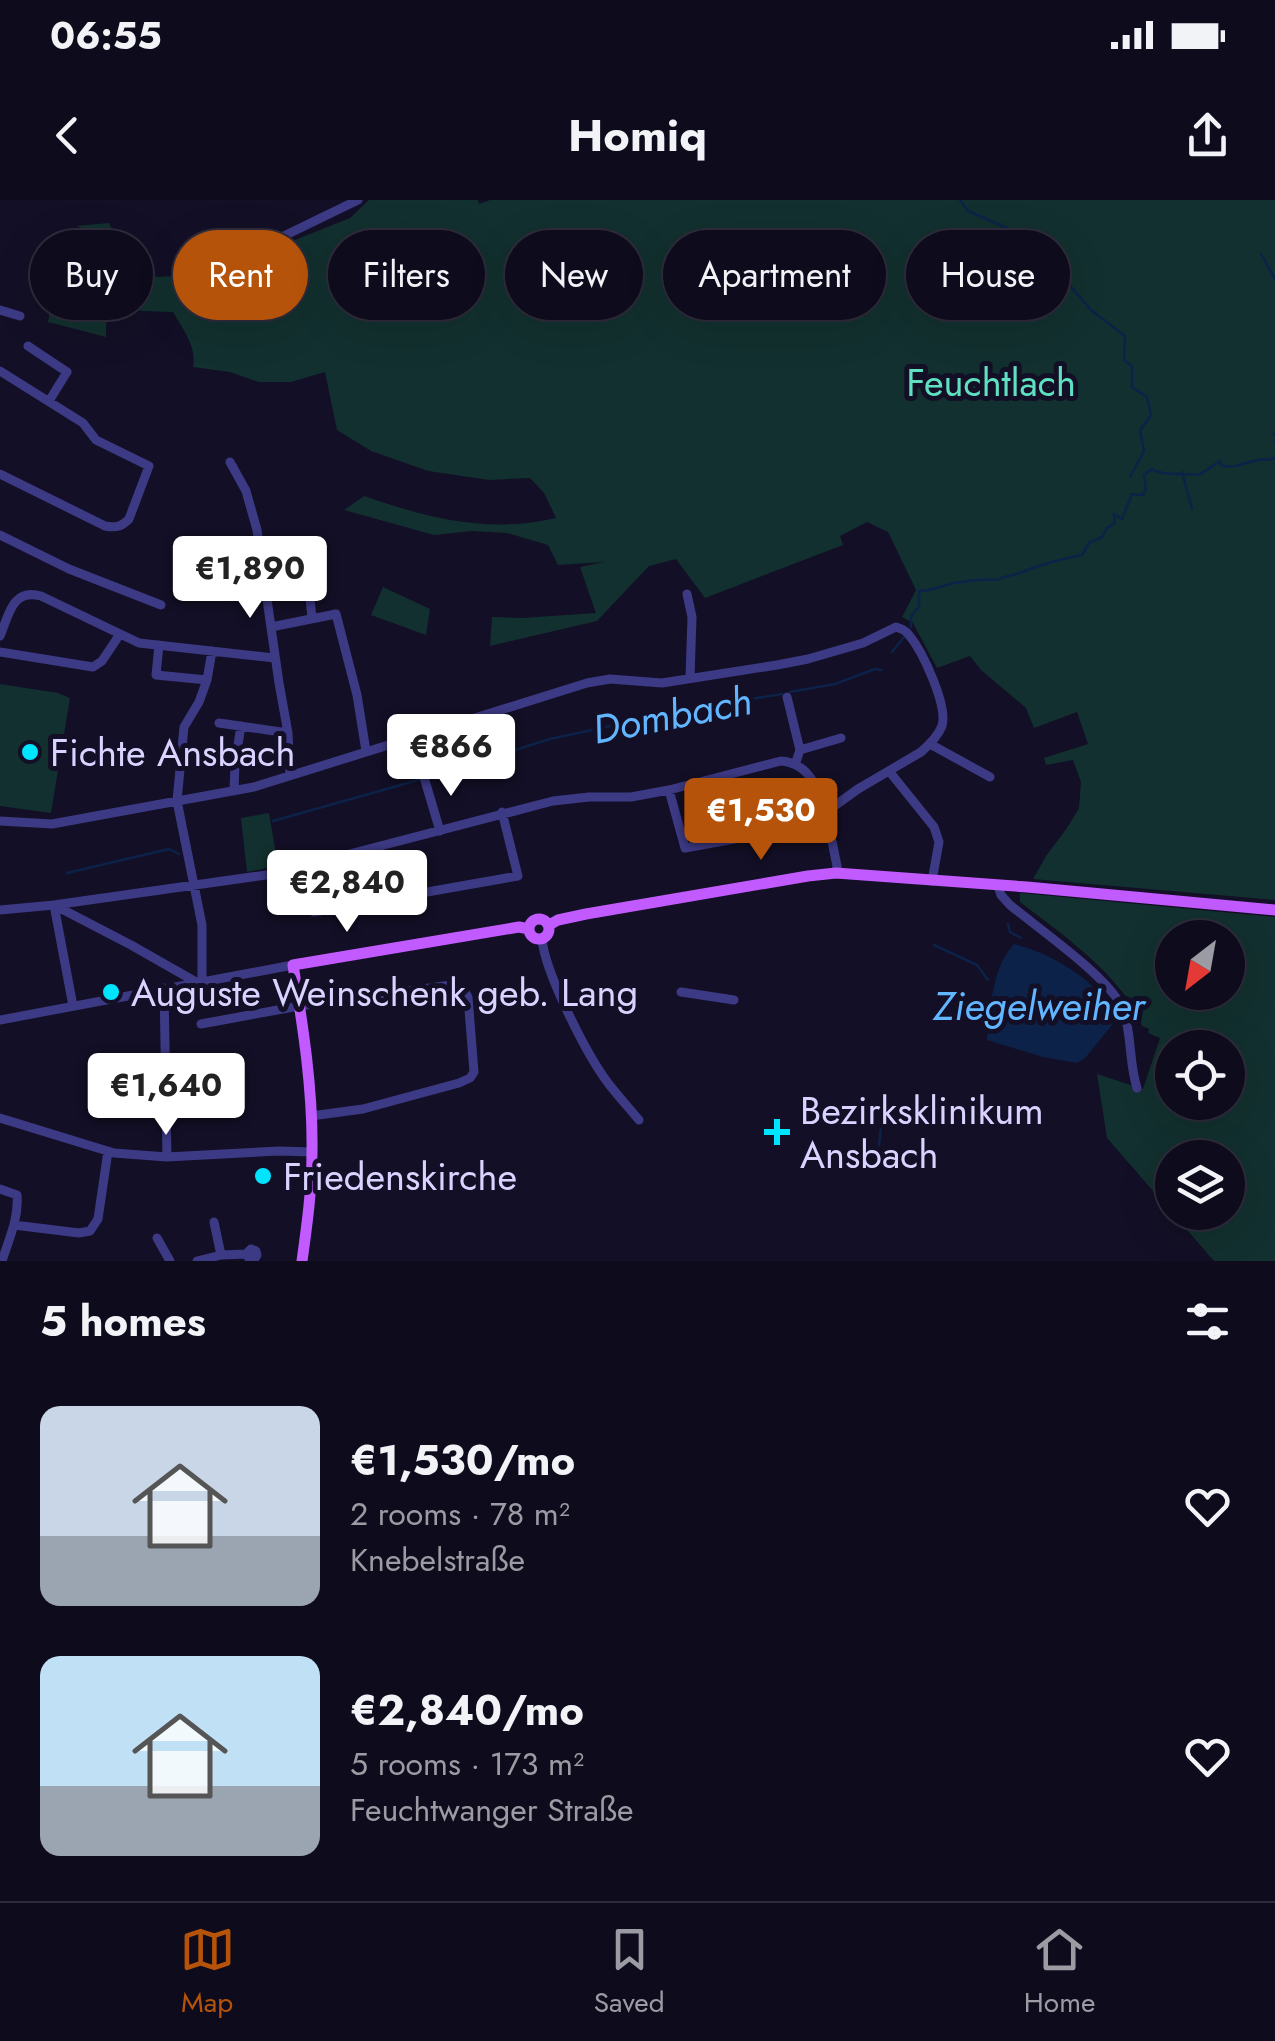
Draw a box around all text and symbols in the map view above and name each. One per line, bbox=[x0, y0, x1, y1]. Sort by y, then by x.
text: 06:55 bbox=[50, 8, 162, 63]
text: Homiq bbox=[568, 103, 707, 168]
icon: back bbox=[40, 108, 95, 163]
icon: share bbox=[1180, 108, 1235, 163]
chip: Buy bbox=[30, 230, 153, 320]
chip: Rent bbox=[173, 230, 308, 320]
chip: Filters bbox=[328, 230, 485, 320]
chip: New bbox=[505, 230, 643, 320]
chip: Apartment bbox=[663, 230, 886, 320]
chip: House bbox=[906, 230, 1070, 320]
park label: Feuchtlach bbox=[906, 355, 1076, 410]
pin: €1,890 bbox=[169, 536, 331, 621]
text: €1,890 bbox=[195, 545, 305, 591]
water label: Dombach bbox=[587, 671, 757, 759]
pin: €866 bbox=[392, 714, 510, 799]
text: €866 bbox=[409, 723, 493, 769]
place label: Fichte Ansbach bbox=[50, 725, 295, 780]
marker: Fichte Ansbach bbox=[19, 741, 41, 763]
pin: €1,530 bbox=[680, 778, 842, 863]
text: €1,530 bbox=[706, 787, 816, 833]
pin: €2,840 bbox=[266, 850, 428, 935]
text: €2,840 bbox=[289, 859, 405, 905]
north arrow bbox=[1155, 920, 1245, 1010]
map controls bbox=[1155, 920, 1245, 1230]
place label: Auguste Weinschenk geb. Lang bbox=[131, 965, 638, 1020]
water label: Ziegelweiher bbox=[932, 977, 1148, 1035]
marker: Auguste Weinschenk geb. Lang bbox=[100, 981, 122, 1003]
button: locate bbox=[1155, 1030, 1245, 1120]
pin: €1,640 bbox=[85, 1053, 247, 1138]
text: €1,640 bbox=[110, 1062, 222, 1108]
place label: Bezirksklinikum Ansbach bbox=[800, 1083, 1044, 1182]
marker: Bezirksklinikum Ansbach bbox=[764, 1119, 790, 1145]
button: layers bbox=[1155, 1140, 1245, 1230]
place label: Friedenskirche bbox=[283, 1149, 517, 1204]
marker: Friedenskirche bbox=[252, 1165, 274, 1187]
text: 5 homes bbox=[40, 1291, 206, 1352]
icon: filters bbox=[1180, 1294, 1235, 1349]
text: €1,530/mo bbox=[350, 1430, 575, 1491]
icon: home bbox=[120, 1446, 240, 1566]
icon: heart bbox=[1180, 1479, 1235, 1534]
text: 2 rooms · 78 m² bbox=[350, 1491, 570, 1537]
text: Knebelstraße bbox=[350, 1537, 525, 1583]
text: €2,840/mo bbox=[350, 1680, 584, 1741]
icon: home bbox=[120, 1696, 240, 1816]
icon: heart bbox=[1180, 1729, 1235, 1784]
text: 5 rooms · 173 m² bbox=[350, 1741, 584, 1787]
text: Feuchtwanger Straße bbox=[350, 1787, 634, 1833]
tab: Map bbox=[180, 1922, 235, 2023]
tab: Saved bbox=[594, 1922, 665, 2023]
tab: Home bbox=[1024, 1922, 1095, 2023]

